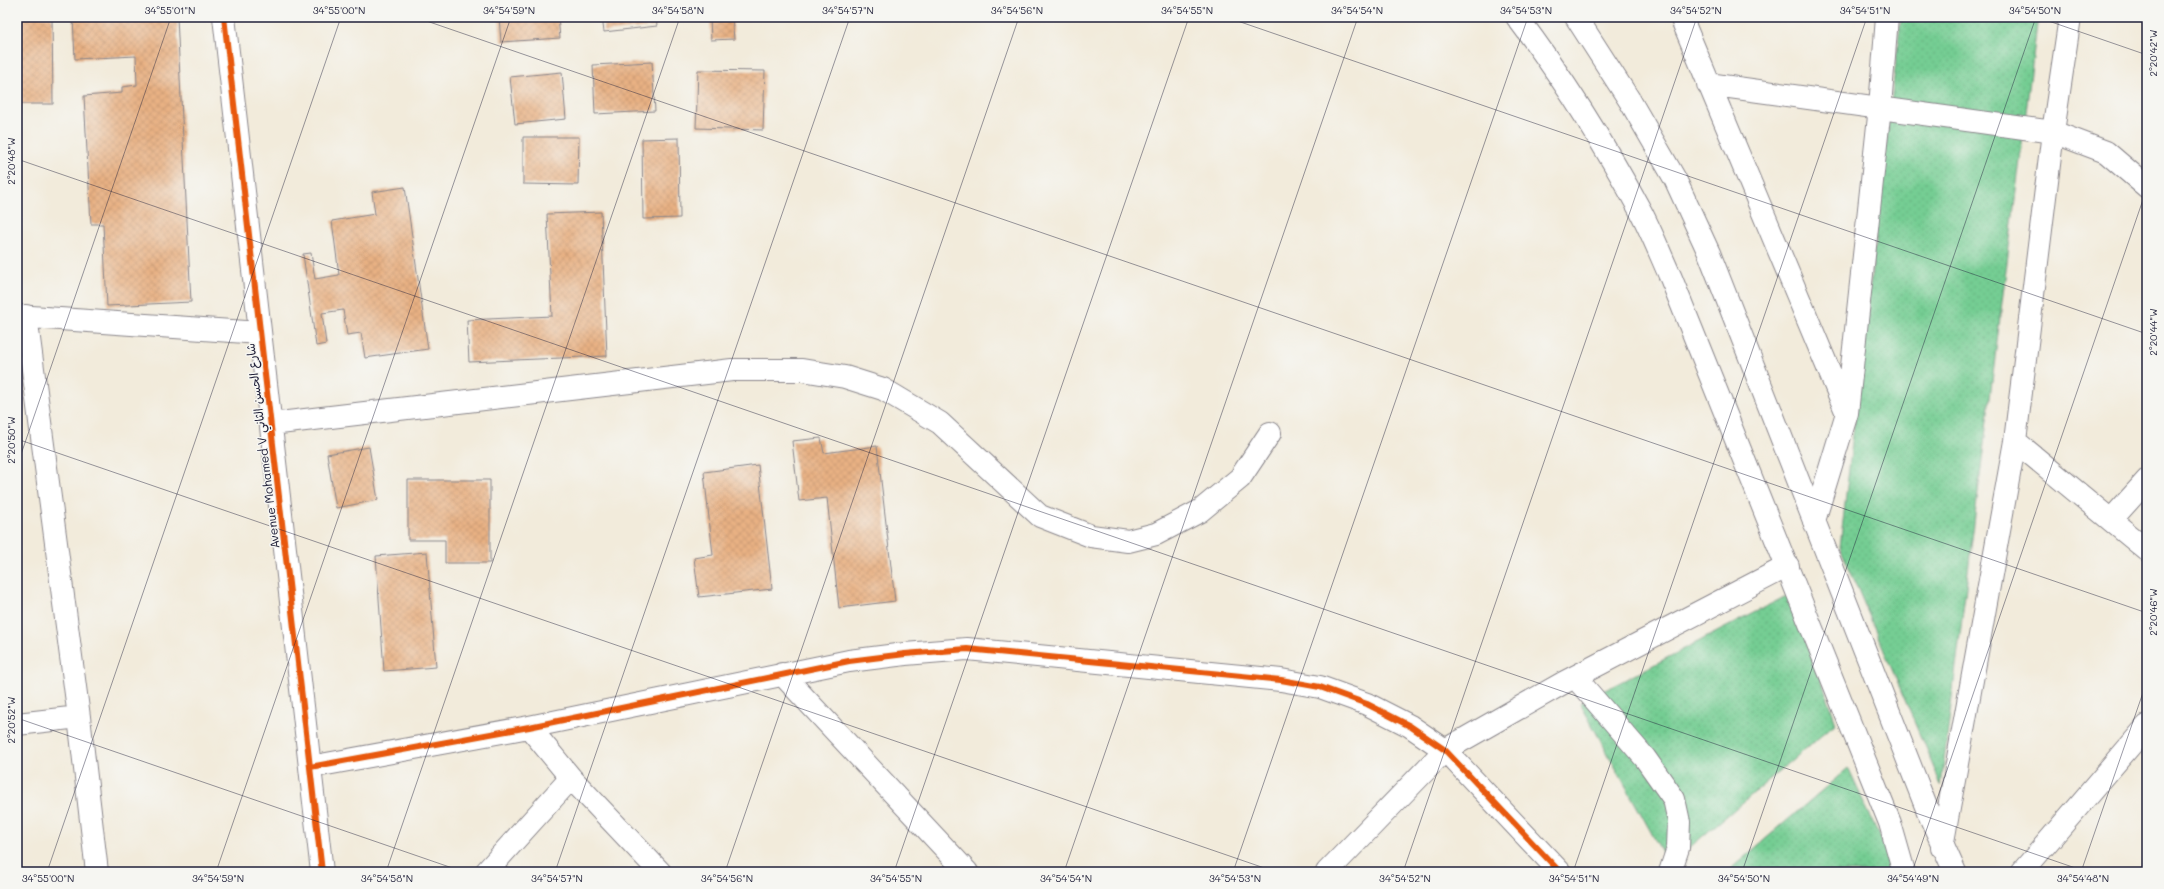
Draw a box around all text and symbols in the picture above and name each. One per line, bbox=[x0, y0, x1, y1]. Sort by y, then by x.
text: 34°55'01"N bbox=[145, 3, 196, 17]
text: 34°55'00"N bbox=[313, 3, 365, 17]
text: 34°54'59"N bbox=[483, 3, 535, 17]
text: 34°54'58"N bbox=[652, 3, 704, 17]
text: 34°54'57"N bbox=[822, 3, 874, 17]
text: 34°54'56"N bbox=[991, 3, 1043, 17]
text: 34°54'55"N bbox=[1161, 3, 1213, 17]
text: 34°54'54"N bbox=[1331, 3, 1383, 17]
text: 34°54'53"N bbox=[1500, 3, 1552, 17]
text: 34°54'52"N bbox=[1670, 3, 1722, 17]
text: 34°54'51"N bbox=[1840, 3, 1890, 17]
text: 34°54'50"N bbox=[2009, 3, 2061, 17]
text: 2°20'42"W bbox=[2146, 29, 2160, 77]
text: 2°20'48"W bbox=[4, 137, 18, 185]
text: 2°20'44"W bbox=[2146, 308, 2160, 356]
street label: Avenue Mohamed V شارع الحسن الثاني bbox=[241, 342, 287, 550]
text: 2°20'50"W bbox=[4, 416, 18, 464]
text: 2°20'46"W bbox=[2146, 588, 2160, 636]
text: 2°20'52"W bbox=[4, 696, 18, 744]
text: 34°55'00"N bbox=[22, 871, 74, 885]
text: 34°54'59"N bbox=[192, 871, 244, 885]
text: 34°54'58"N bbox=[361, 871, 413, 885]
text: 34°54'57"N bbox=[531, 871, 583, 885]
text: 34°54'56"N bbox=[701, 871, 753, 885]
text: 34°54'55"N bbox=[870, 871, 922, 885]
text: 34°54'54"N bbox=[1040, 871, 1092, 885]
text: 34°54'53"N bbox=[1209, 871, 1261, 885]
text: 34°54'52"N bbox=[1379, 871, 1431, 885]
text: 34°54'51"N bbox=[1549, 871, 1599, 885]
text: 34°54'50"N bbox=[1718, 871, 1770, 885]
text: 34°54'49"N bbox=[1887, 871, 1939, 885]
text: 34°54'48"N bbox=[2057, 871, 2109, 885]

